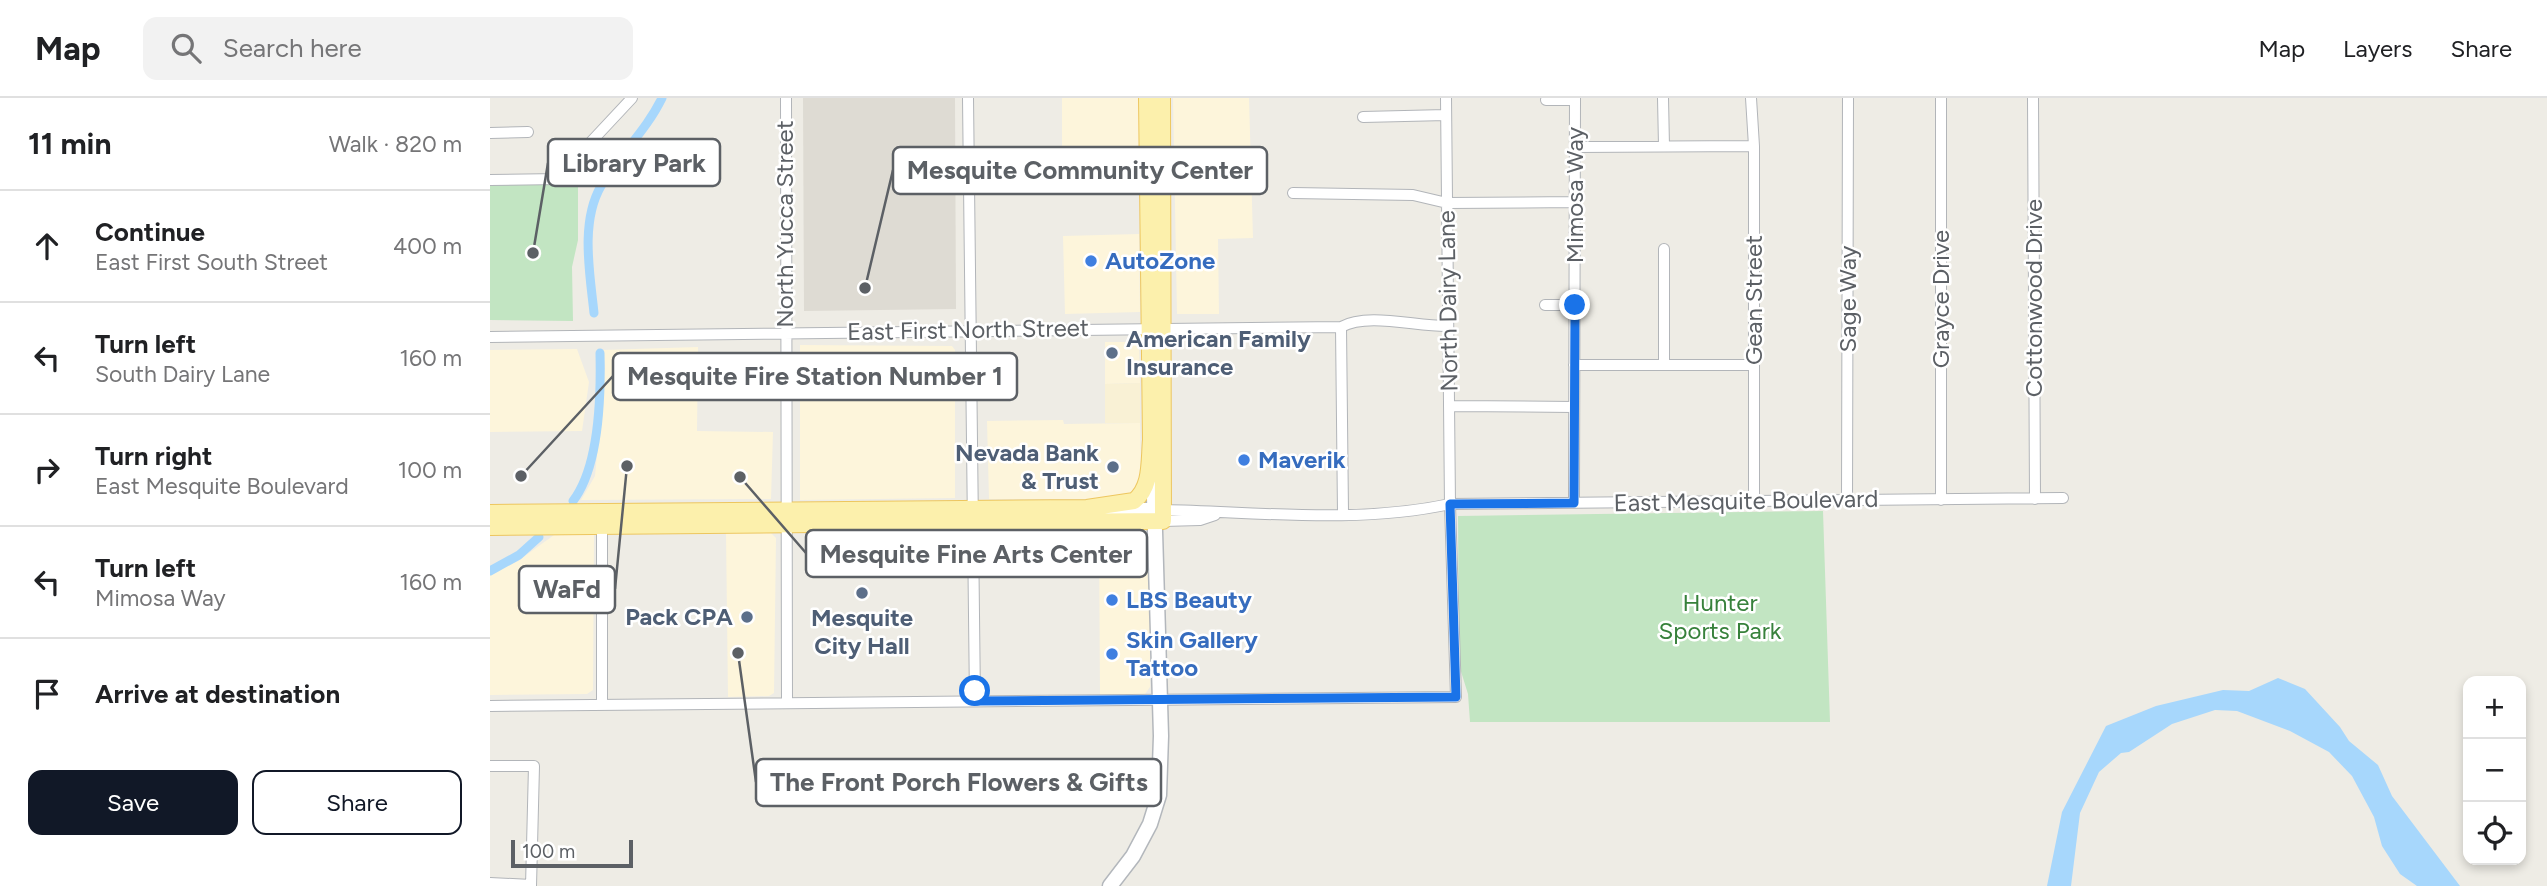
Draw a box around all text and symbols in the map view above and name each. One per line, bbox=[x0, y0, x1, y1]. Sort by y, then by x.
search box bbox=[143, 17, 633, 80]
text: Map bbox=[35, 29, 101, 68]
icon: search bbox=[167, 29, 205, 67]
text: Search here bbox=[223, 32, 362, 64]
text: Map bbox=[2258, 34, 2305, 63]
text: Layers bbox=[2343, 34, 2412, 63]
text: Share bbox=[2450, 34, 2512, 63]
street label: North Yucca Street bbox=[770, 120, 799, 328]
text: 11 min bbox=[28, 125, 112, 162]
street label: Mimosa Way bbox=[1560, 126, 1589, 263]
text: Walk · 820 m bbox=[329, 130, 462, 158]
callout: Library Park bbox=[548, 139, 720, 186]
text: Library Park bbox=[562, 147, 706, 179]
callout: Mesquite Community Center bbox=[893, 147, 1267, 194]
text: Mesquite Community Center bbox=[907, 154, 1253, 186]
street label: Cottonwood Drive bbox=[2019, 199, 2048, 397]
street label: North Dairy Lane bbox=[1431, 210, 1464, 392]
text: Continue bbox=[95, 216, 205, 248]
icon: ahead bbox=[28, 227, 66, 265]
street label: Grayce Drive bbox=[1926, 230, 1955, 368]
text: 400 m bbox=[393, 232, 462, 260]
street label: Gean Street bbox=[1739, 235, 1768, 365]
street label: Sage Way bbox=[1833, 245, 1862, 352]
place label: AutoZone bbox=[1105, 246, 1215, 275]
text: East First South Street bbox=[95, 248, 328, 276]
marker: AutoZone bbox=[1083, 253, 1099, 269]
route end bbox=[1559, 289, 1590, 320]
street label: East First North Street bbox=[847, 313, 1089, 346]
place label: American Family Insurance bbox=[1126, 324, 1311, 381]
text: Turn left bbox=[95, 328, 196, 360]
icon: left bbox=[28, 339, 66, 377]
text: 160 m bbox=[399, 344, 462, 372]
marker: American Family Insurance bbox=[1104, 345, 1120, 361]
callout: Mesquite Fire Station Number 1 bbox=[613, 353, 1017, 400]
text: South Dairy Lane bbox=[95, 360, 270, 388]
text: Mesquite Fire Station Number 1 bbox=[627, 360, 1003, 392]
place label: Nevada Bank & Trust bbox=[955, 438, 1099, 495]
text: Turn right bbox=[95, 440, 212, 472]
place label: Maverik bbox=[1258, 445, 1346, 474]
icon: right bbox=[28, 451, 66, 489]
marker: Maverik bbox=[1236, 452, 1252, 468]
text: 100 m bbox=[398, 456, 462, 484]
marker: Nevada Bank & Trust bbox=[1105, 459, 1121, 475]
text: East Mesquite Boulevard bbox=[95, 472, 349, 500]
street label: East Mesquite Boulevard bbox=[1613, 484, 1879, 517]
callout: Mesquite Fine Arts Center bbox=[806, 530, 1147, 577]
text: Mesquite Fine Arts Center bbox=[820, 538, 1133, 570]
text: Turn left bbox=[95, 552, 196, 584]
icon: left bbox=[28, 563, 66, 601]
callout: WaFd bbox=[519, 566, 615, 613]
text: 160 m bbox=[399, 568, 462, 596]
text: WaFd bbox=[533, 573, 601, 605]
text: Mimosa Way bbox=[95, 584, 226, 612]
marker: Mesquite City Hall bbox=[854, 585, 870, 601]
place label: LBS Beauty bbox=[1126, 585, 1252, 614]
park label: Hunter Sports Park bbox=[1659, 588, 1782, 645]
marker: LBS Beauty bbox=[1104, 592, 1120, 608]
place label: Pack CPA bbox=[625, 602, 733, 631]
place label: Mesquite City Hall bbox=[811, 603, 913, 660]
marker: Pack CPA bbox=[739, 609, 755, 625]
place label: Skin Gallery Tattoo bbox=[1126, 625, 1258, 682]
marker: Skin Gallery Tattoo bbox=[1104, 646, 1120, 662]
icon: arrive bbox=[28, 675, 66, 713]
route start bbox=[959, 675, 990, 706]
map controls bbox=[2463, 676, 2526, 865]
button: + bbox=[2463, 676, 2526, 739]
text: Arrive at destination bbox=[95, 678, 340, 710]
button: − bbox=[2463, 739, 2526, 802]
callout: The Front Porch Flowers & Gifts bbox=[756, 759, 1161, 806]
text: The Front Porch Flowers & Gifts bbox=[770, 766, 1148, 798]
button: Save bbox=[28, 770, 238, 835]
button: Share bbox=[252, 770, 462, 835]
button: locate bbox=[2463, 802, 2526, 865]
scale bar bbox=[511, 837, 634, 869]
text: 100 m bbox=[522, 840, 575, 863]

